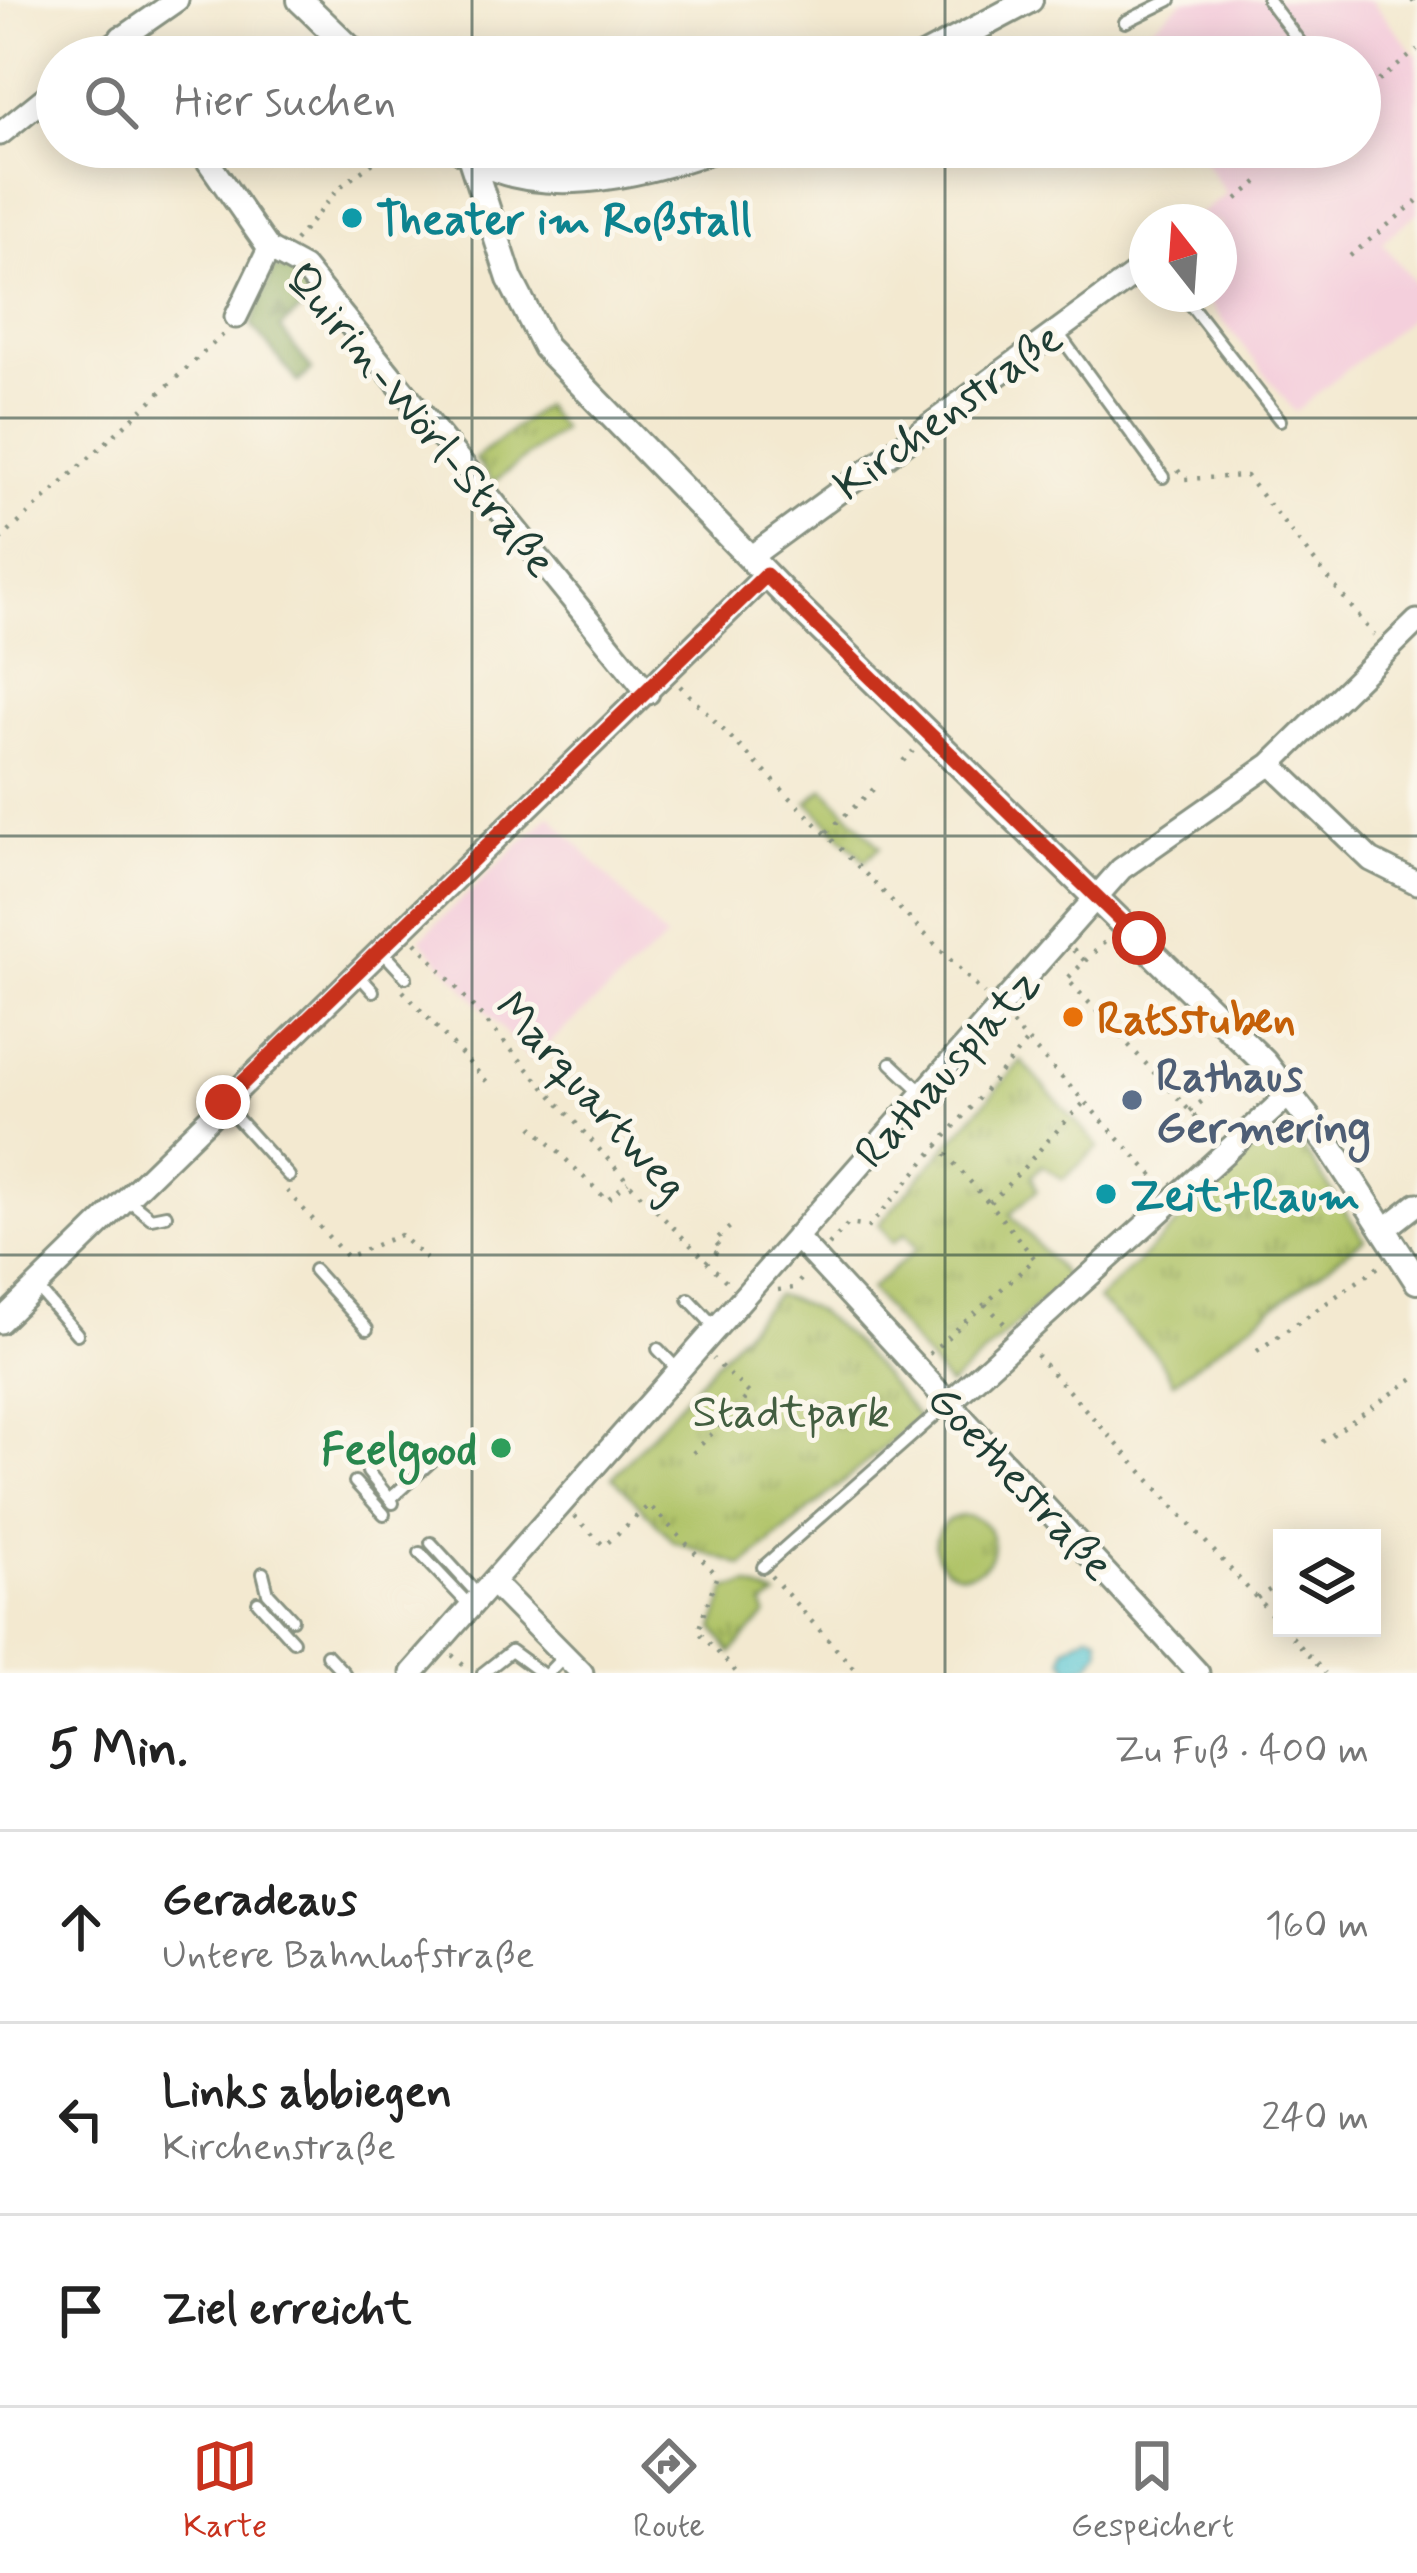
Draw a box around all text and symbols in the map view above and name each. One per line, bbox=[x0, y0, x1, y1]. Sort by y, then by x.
search box bbox=[36, 36, 1381, 168]
icon: search bbox=[78, 69, 144, 135]
text: Hier suchen bbox=[174, 73, 396, 132]
place label: Theater im Roßstall bbox=[376, 192, 752, 251]
north arrow bbox=[1129, 204, 1237, 312]
marker: Theater im Roßstall bbox=[339, 205, 365, 231]
street label: Quirin-Wörl-Straße bbox=[270, 251, 568, 591]
street label: Kirchenstraße bbox=[823, 310, 1075, 516]
route start bbox=[1112, 911, 1166, 965]
street label: Rathausplatz bbox=[843, 956, 1054, 1182]
street label: Marquartweg bbox=[481, 980, 700, 1215]
place label: Ratsstuben bbox=[1097, 991, 1296, 1050]
marker: Ratsstuben bbox=[1060, 1004, 1086, 1030]
place label: Rathaus Germering bbox=[1156, 1048, 1371, 1163]
route end bbox=[196, 1075, 250, 1129]
marker: Rathaus Germering bbox=[1119, 1087, 1145, 1113]
place label: Zeit+Raum bbox=[1130, 1168, 1360, 1227]
marker: Zeit+Raum bbox=[1093, 1181, 1119, 1207]
street label: Goethestraße bbox=[913, 1372, 1126, 1595]
park label: Stadtpark bbox=[692, 1384, 890, 1443]
place label: Feelgood bbox=[321, 1422, 477, 1485]
marker: Feelgood bbox=[488, 1435, 514, 1461]
map controls bbox=[1273, 1529, 1381, 1637]
button: layers bbox=[1273, 1529, 1381, 1637]
text: 5 Min. bbox=[48, 1718, 188, 1784]
text: Zu Fuß · 400 m bbox=[1114, 1726, 1369, 1777]
text: Geradeaus bbox=[162, 1872, 357, 1931]
icon: ahead bbox=[48, 1894, 114, 1960]
text: 160 m bbox=[1265, 1901, 1369, 1952]
text: Untere Bahnhofstraße bbox=[162, 1931, 535, 1982]
text: Links abbiegen bbox=[162, 2064, 452, 2123]
icon: left bbox=[48, 2086, 114, 2152]
text: 240 m bbox=[1261, 2093, 1369, 2144]
text: Kirchenstraße bbox=[162, 2123, 396, 2174]
icon: arrive bbox=[48, 2278, 114, 2344]
text: Ziel erreicht bbox=[162, 2281, 412, 2340]
tab: Karte bbox=[183, 2433, 267, 2549]
tab: Route bbox=[633, 2433, 705, 2549]
tab: Gespeichert bbox=[1071, 2433, 1234, 2549]

